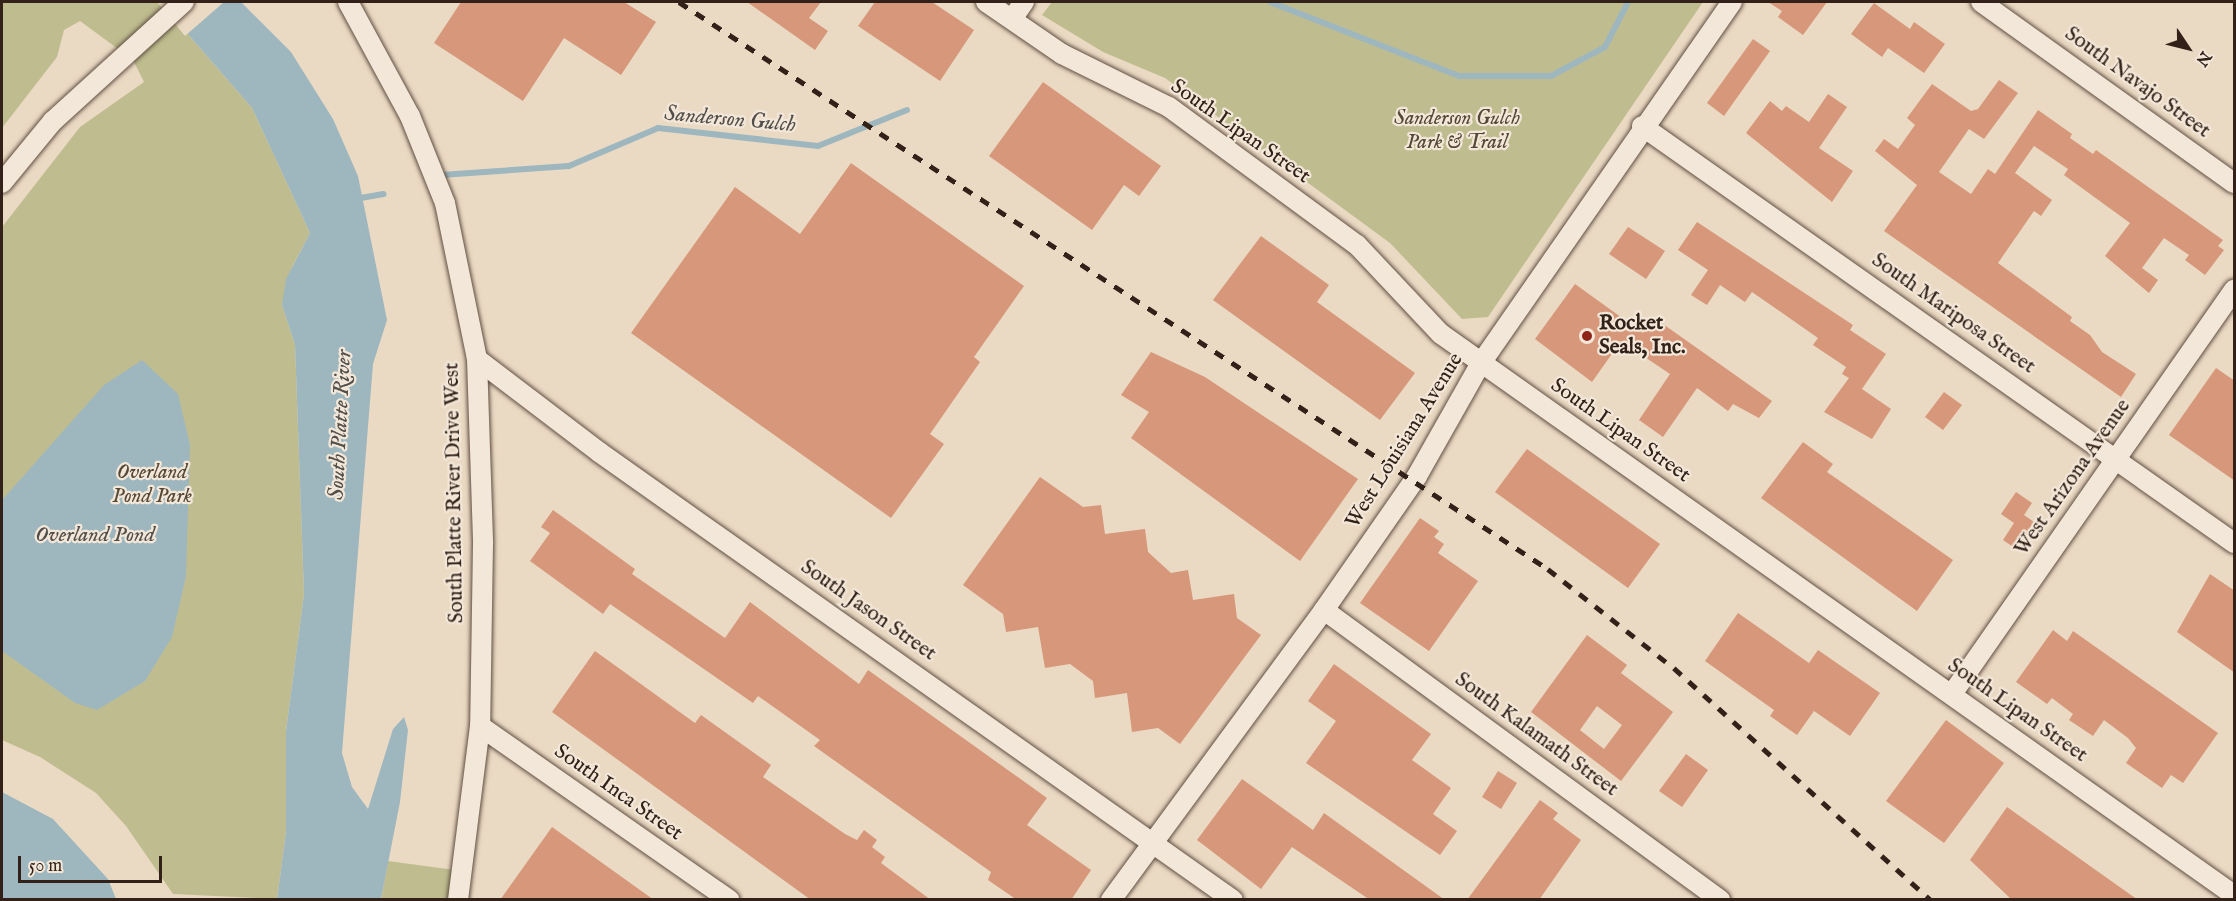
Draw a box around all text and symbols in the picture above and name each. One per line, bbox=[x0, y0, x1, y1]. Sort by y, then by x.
north arrow bbox=[2158, 18, 2218, 78]
street label: South Navajo Street bbox=[2059, 22, 2215, 144]
street label: South Lipan Street bbox=[1165, 74, 1315, 190]
water label: Sanderson Gulch bbox=[663, 101, 797, 139]
park label: Sanderson Gulch Park & Trail bbox=[1394, 106, 1520, 156]
street label: South Mariposa Street bbox=[1866, 248, 2040, 380]
place label: Rocket Seals, Inc. bbox=[1599, 311, 1686, 361]
marker: Rocket Seals, Inc. bbox=[1580, 329, 1594, 343]
water label: South Platte River bbox=[324, 349, 358, 501]
street label: West Louisiana Avenue bbox=[1341, 349, 1469, 533]
street label: South Platte River Drive West bbox=[440, 362, 470, 624]
street label: South Lipan Street bbox=[1545, 373, 1695, 489]
street label: West Arizona Avenue bbox=[2010, 395, 2136, 561]
park label: Overland Pond Park bbox=[112, 460, 192, 510]
water label: Overland Pond bbox=[35, 523, 155, 549]
street label: South Jason Street bbox=[795, 555, 941, 667]
street label: South Lipan Street bbox=[1942, 653, 2092, 769]
street label: South Kalamath Street bbox=[1450, 667, 1622, 803]
street label: South Inca Street bbox=[549, 739, 687, 847]
scale bar bbox=[21, 844, 165, 882]
text: 50 m bbox=[29, 855, 62, 878]

